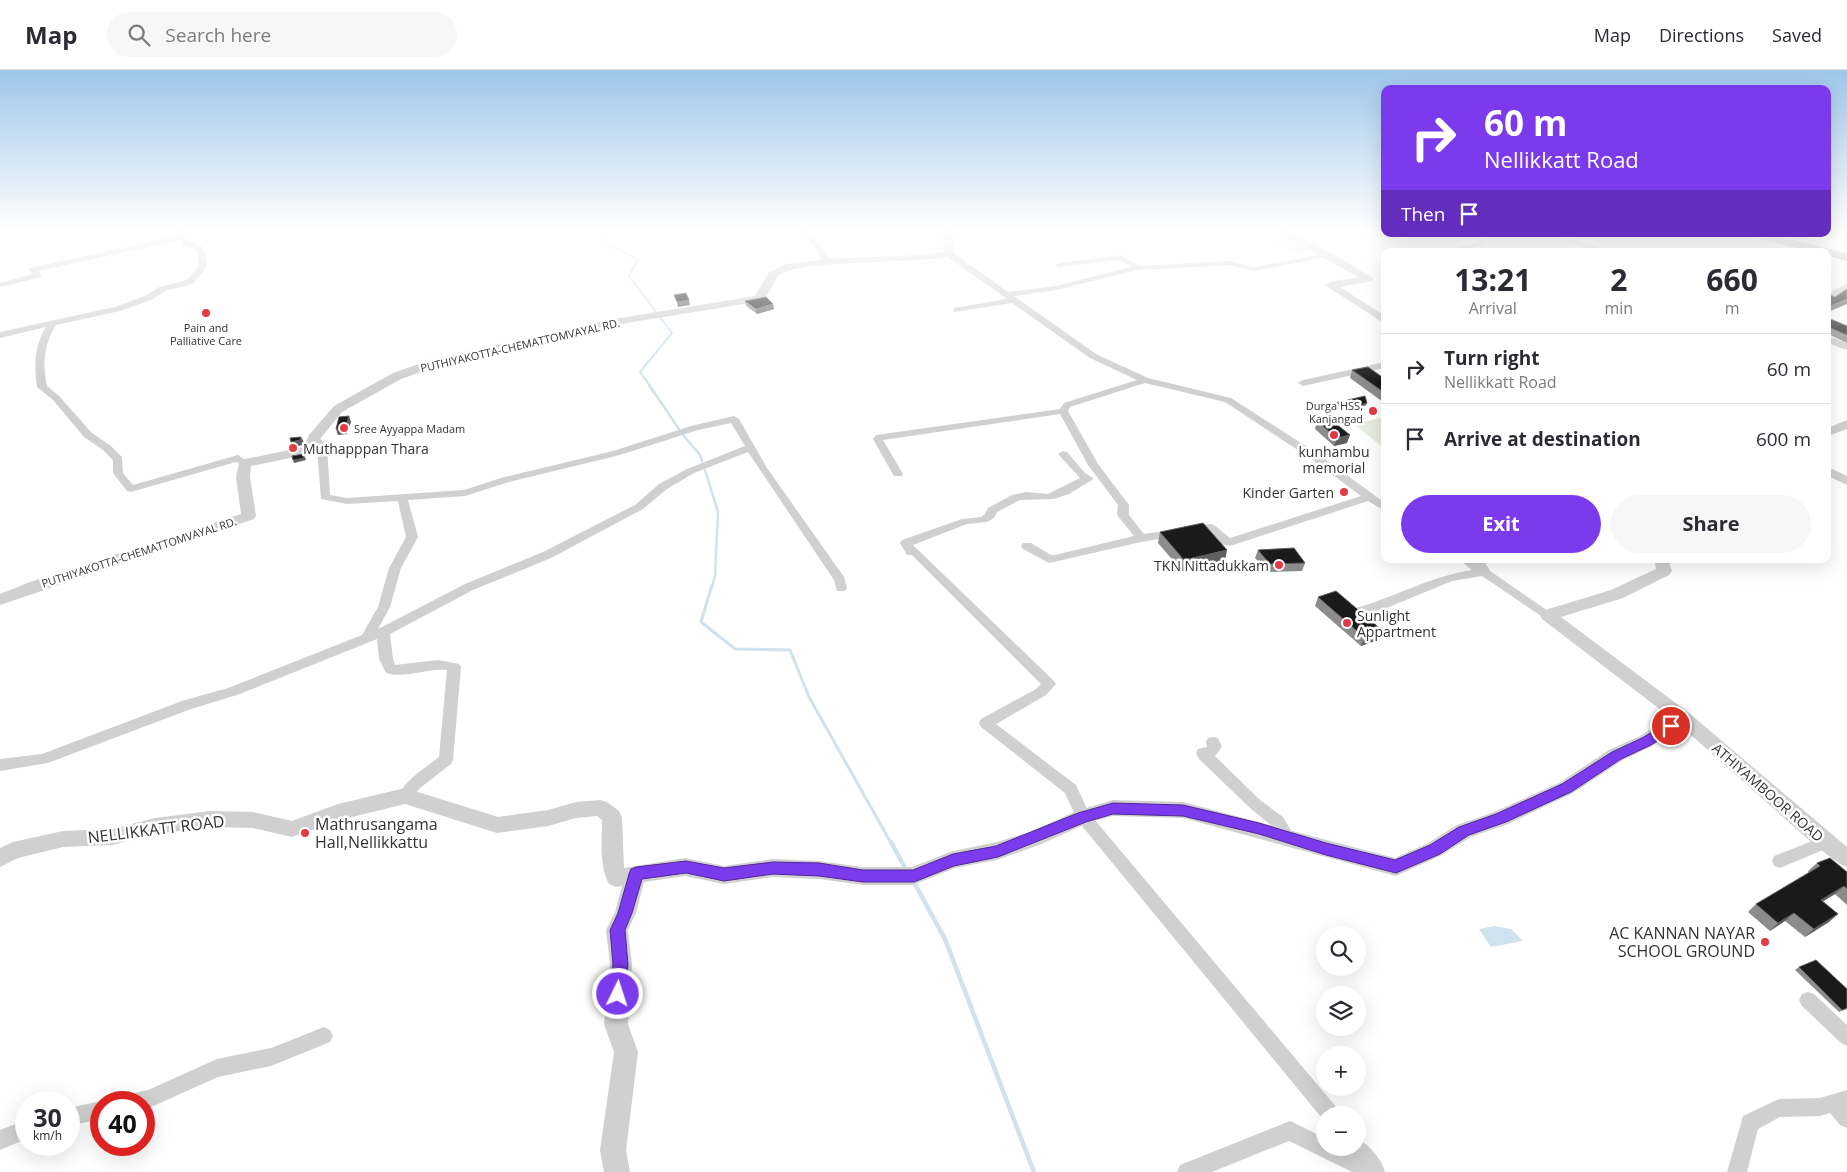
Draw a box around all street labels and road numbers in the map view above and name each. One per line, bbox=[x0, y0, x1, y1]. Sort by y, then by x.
street label: PUTHIYAKOTTA-CHEMATTOMVAYAL RD. bbox=[419, 315, 621, 375]
street label: PUTHIYAKOTTA-CHEMATTOMVAYAL RD. bbox=[40, 513, 239, 591]
street label: ATHIYAMBOOR ROAD bbox=[1708, 738, 1828, 846]
street label: NELLIKKATT ROAD bbox=[86, 810, 226, 848]

